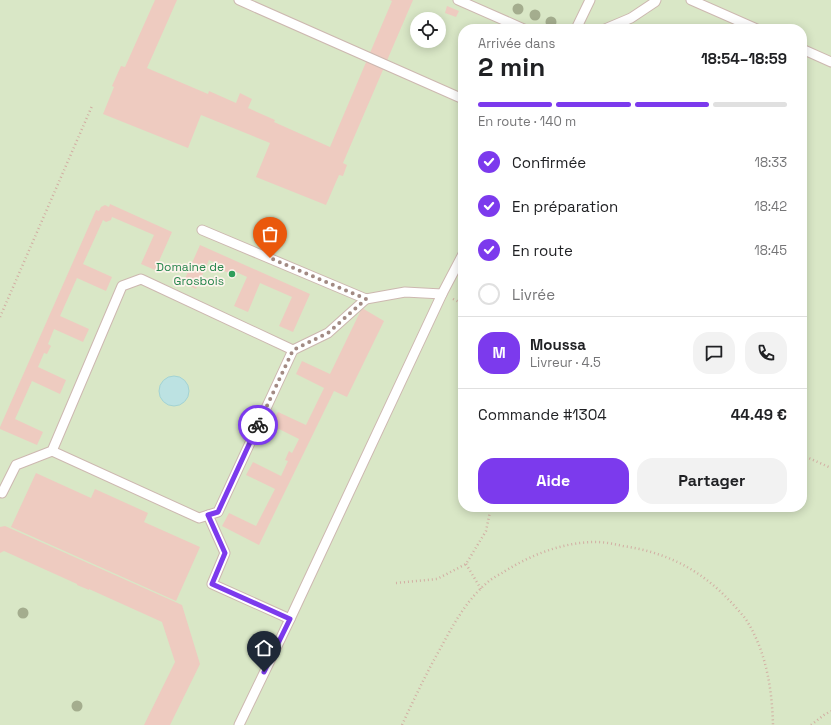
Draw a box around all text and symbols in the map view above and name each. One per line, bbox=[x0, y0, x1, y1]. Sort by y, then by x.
map controls bbox=[410, 12, 446, 48]
button: locate bbox=[410, 12, 446, 48]
text: Arrivée dans bbox=[478, 35, 555, 52]
text: 18:54–18:59 bbox=[701, 49, 787, 68]
text: 2 min bbox=[478, 50, 545, 84]
text: En route · 140 m bbox=[478, 113, 576, 130]
icon: check bbox=[478, 151, 500, 173]
text: Confirmée bbox=[512, 153, 586, 172]
text: 18:33 bbox=[754, 154, 787, 171]
icon: check bbox=[478, 195, 500, 217]
text: En préparation bbox=[512, 197, 618, 216]
text: 18:42 bbox=[754, 198, 787, 215]
pin bbox=[253, 217, 287, 258]
icon: bag bbox=[259, 223, 281, 245]
icon: check bbox=[478, 239, 500, 261]
text: En route bbox=[512, 241, 573, 260]
text: 18:45 bbox=[754, 242, 787, 259]
place label: Domaine de Grosbois bbox=[156, 259, 224, 289]
marker: Domaine de Grosbois bbox=[227, 269, 237, 279]
text: Livrée bbox=[512, 285, 555, 304]
button: chat bbox=[693, 332, 735, 374]
button: phone bbox=[745, 332, 787, 374]
text: Moussa bbox=[530, 335, 586, 354]
text: M bbox=[492, 343, 506, 362]
text: Livreur · 4.5 bbox=[530, 354, 601, 371]
courier bbox=[238, 405, 278, 445]
text: Commande #1304 bbox=[478, 405, 607, 424]
text: 44.49 € bbox=[731, 405, 787, 424]
icon: bike bbox=[247, 414, 269, 436]
button: Aide bbox=[478, 458, 629, 504]
button: Partager bbox=[637, 458, 787, 504]
pin bbox=[247, 631, 281, 672]
icon: home bbox=[253, 637, 275, 659]

